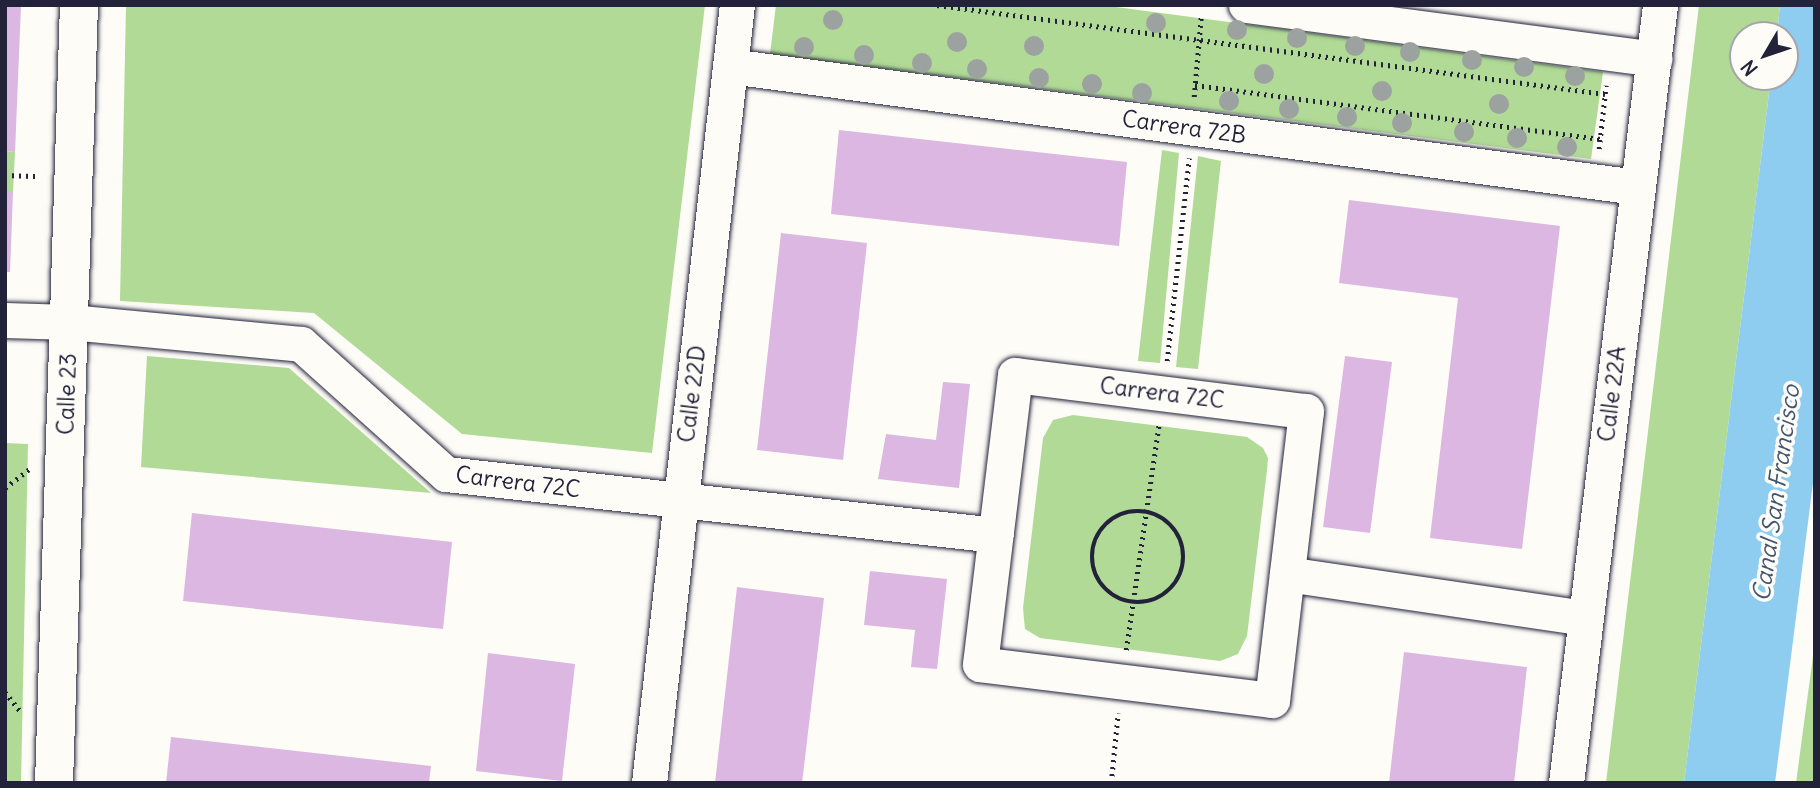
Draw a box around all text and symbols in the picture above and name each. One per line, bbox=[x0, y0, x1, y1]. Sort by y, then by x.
north arrow bbox=[1729, 21, 1799, 91]
text: N bbox=[1736, 55, 1763, 81]
street label: Carrera 72B bbox=[1120, 105, 1248, 149]
street label: Calle 22D bbox=[672, 344, 712, 444]
street label: Calle 22A bbox=[1592, 345, 1632, 443]
street label: Calle 23 bbox=[52, 353, 82, 435]
street label: Carrera 72C bbox=[1098, 372, 1226, 414]
water label: Canal San Francisco bbox=[1747, 383, 1805, 603]
street label: Carrera 72C bbox=[454, 461, 582, 503]

